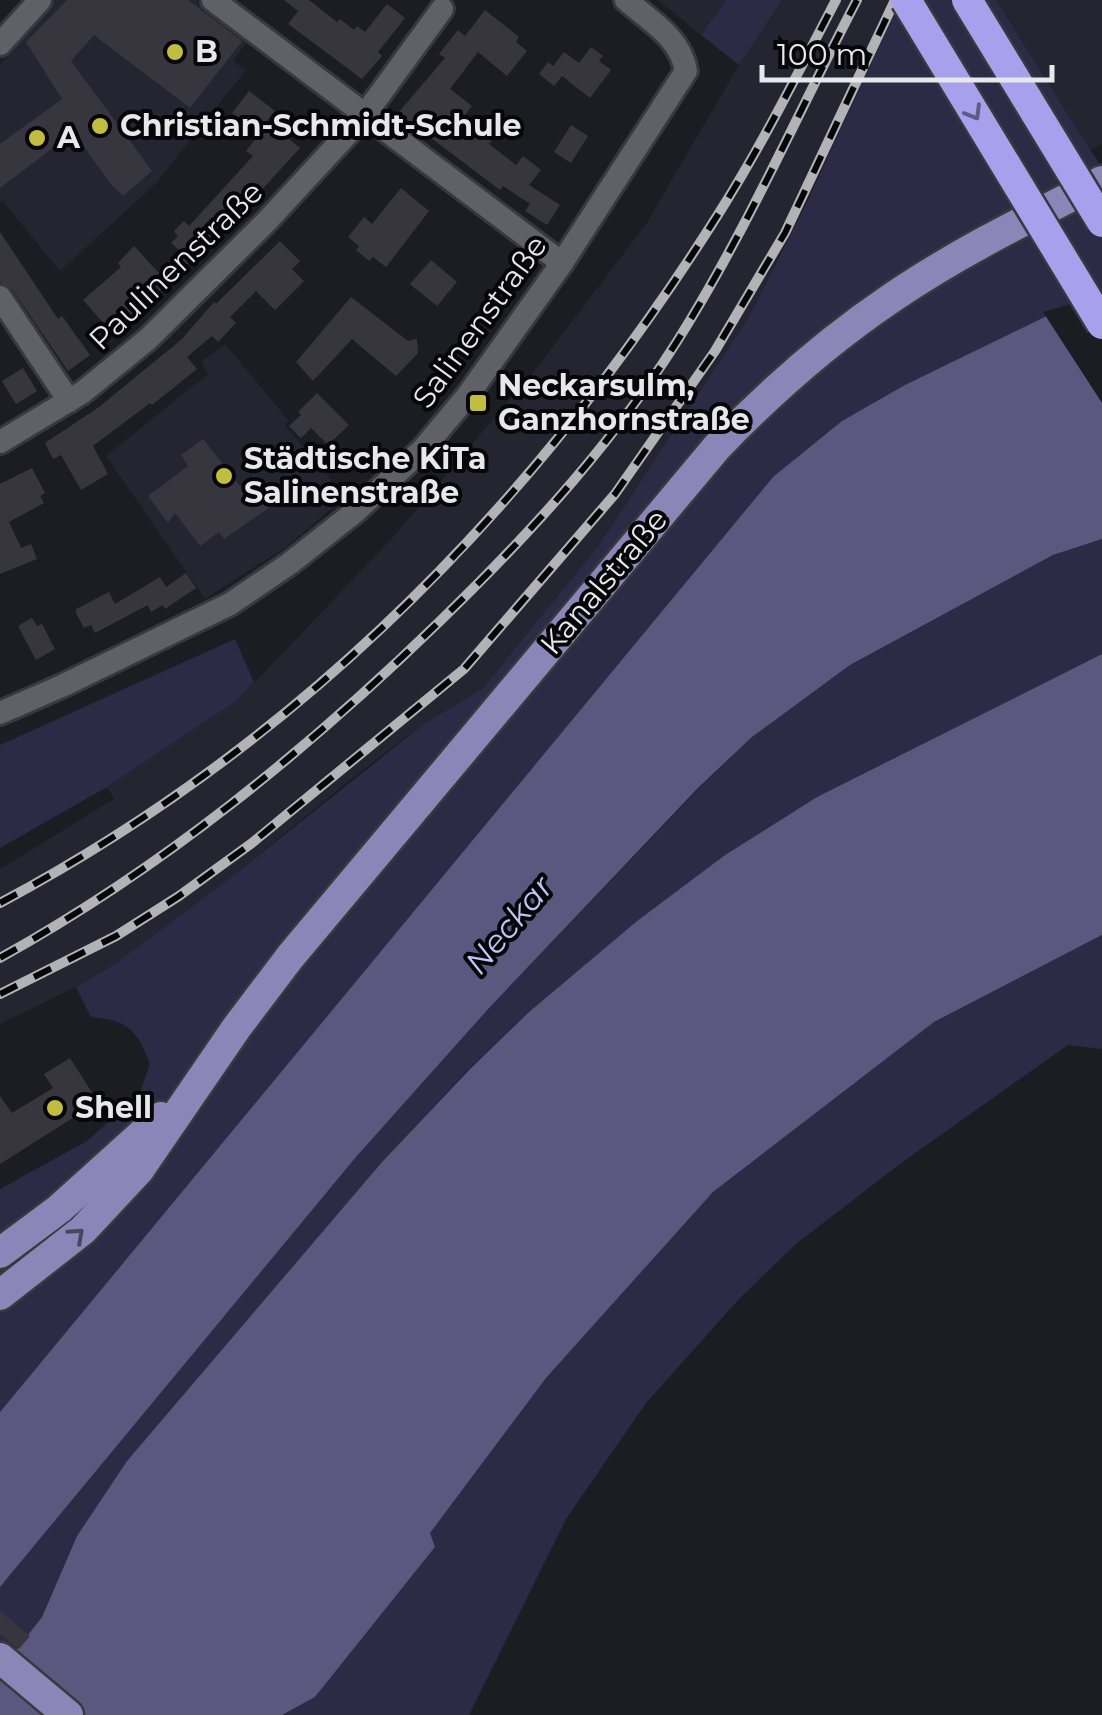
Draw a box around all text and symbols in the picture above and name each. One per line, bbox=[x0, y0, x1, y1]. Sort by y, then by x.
scale bar bbox=[762, 20, 1052, 82]
place label: B bbox=[195, 33, 218, 70]
text: 100 m bbox=[777, 36, 867, 73]
marker: B bbox=[164, 41, 186, 63]
one-way arrow bbox=[962, 102, 981, 120]
place label: Christian-Schmidt-Schule bbox=[120, 107, 521, 144]
marker: Christian-Schmidt-Schule bbox=[89, 115, 111, 137]
place label: A bbox=[56, 119, 81, 156]
marker: A bbox=[26, 127, 48, 149]
street label: Paulinenstraße bbox=[81, 173, 270, 358]
street label: Salinenstraße bbox=[405, 228, 555, 415]
place label: Neckarsulm, Ganzhornstraße bbox=[498, 367, 750, 438]
marker: Neckarsulm, Ganzhornstraße bbox=[467, 392, 489, 414]
place label: Städtische KiTa Salinenstraße bbox=[244, 440, 486, 511]
marker: Städtische KiTa Salinenstraße bbox=[213, 465, 235, 487]
street label: Kanalstraße bbox=[532, 502, 675, 662]
water label: Neckar bbox=[456, 867, 562, 982]
place label: Shell bbox=[75, 1089, 152, 1126]
marker: Shell bbox=[44, 1097, 66, 1119]
one-way arrow bbox=[65, 1229, 84, 1247]

